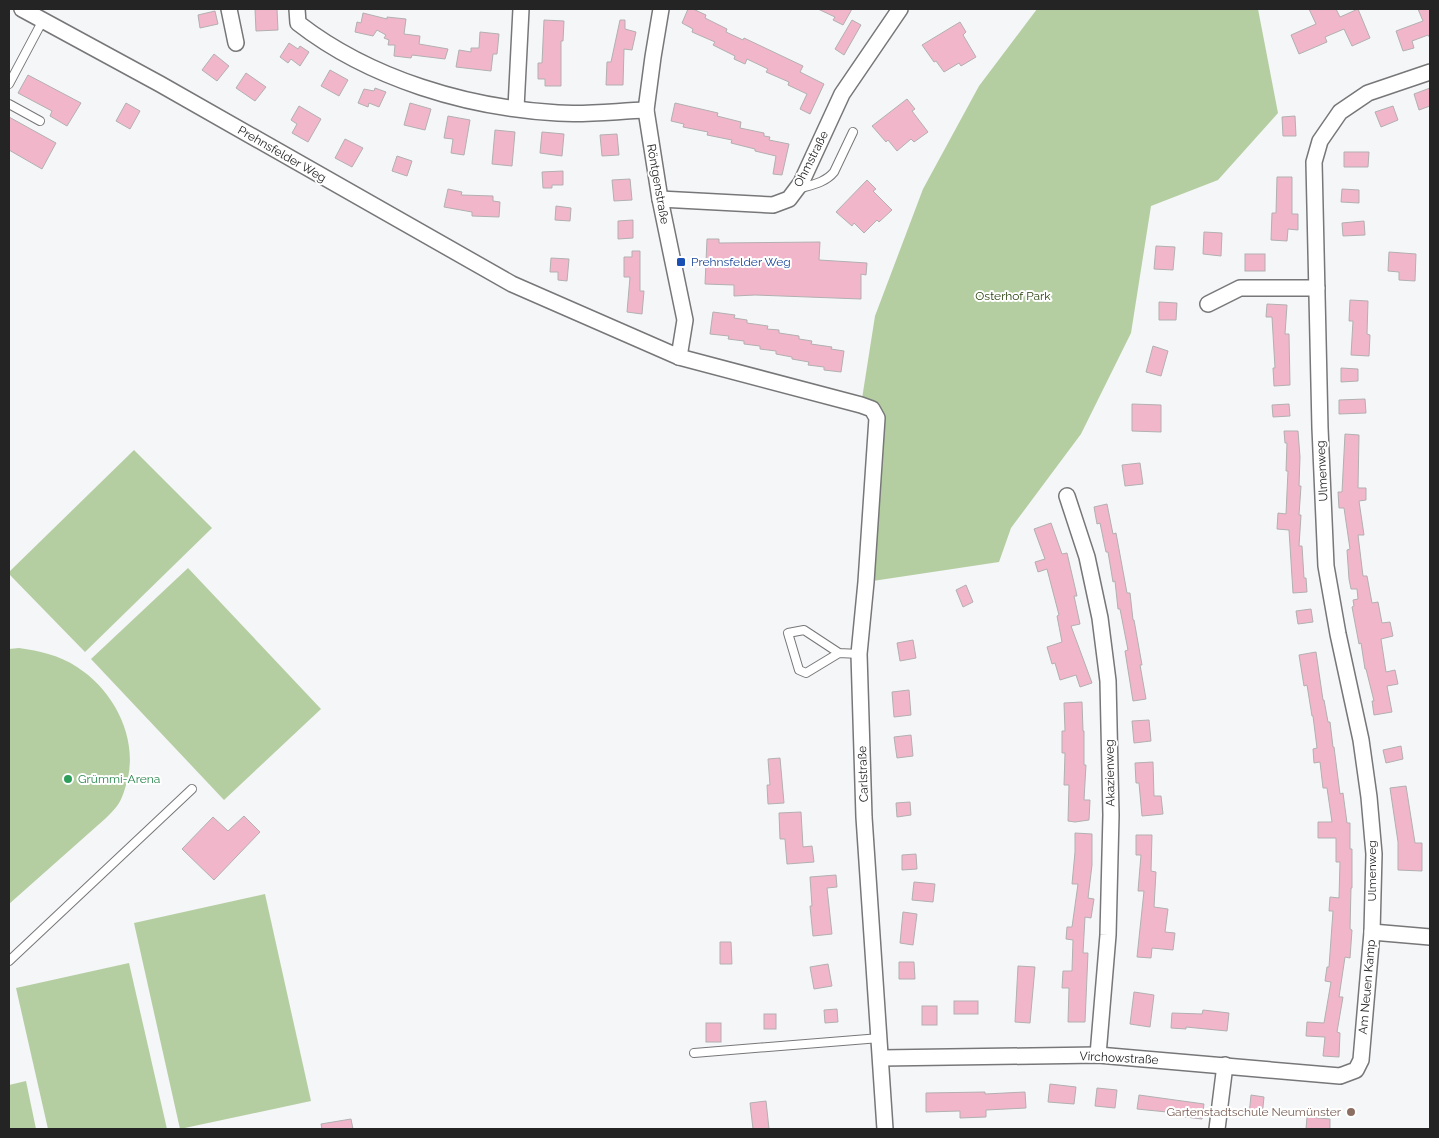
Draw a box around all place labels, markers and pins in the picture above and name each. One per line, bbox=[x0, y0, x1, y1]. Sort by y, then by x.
place label: Prehnsfelder Weg bbox=[691, 255, 791, 269]
marker: Prehnsfelder Weg bbox=[675, 256, 687, 268]
place label: Grümmi-Arena bbox=[78, 772, 160, 786]
marker: Grümmi-Arena bbox=[62, 773, 74, 785]
place label: Gartenstadtschule Neumünster bbox=[1167, 1105, 1342, 1119]
marker: Gartenstadtschule Neumünster bbox=[1345, 1106, 1357, 1118]

